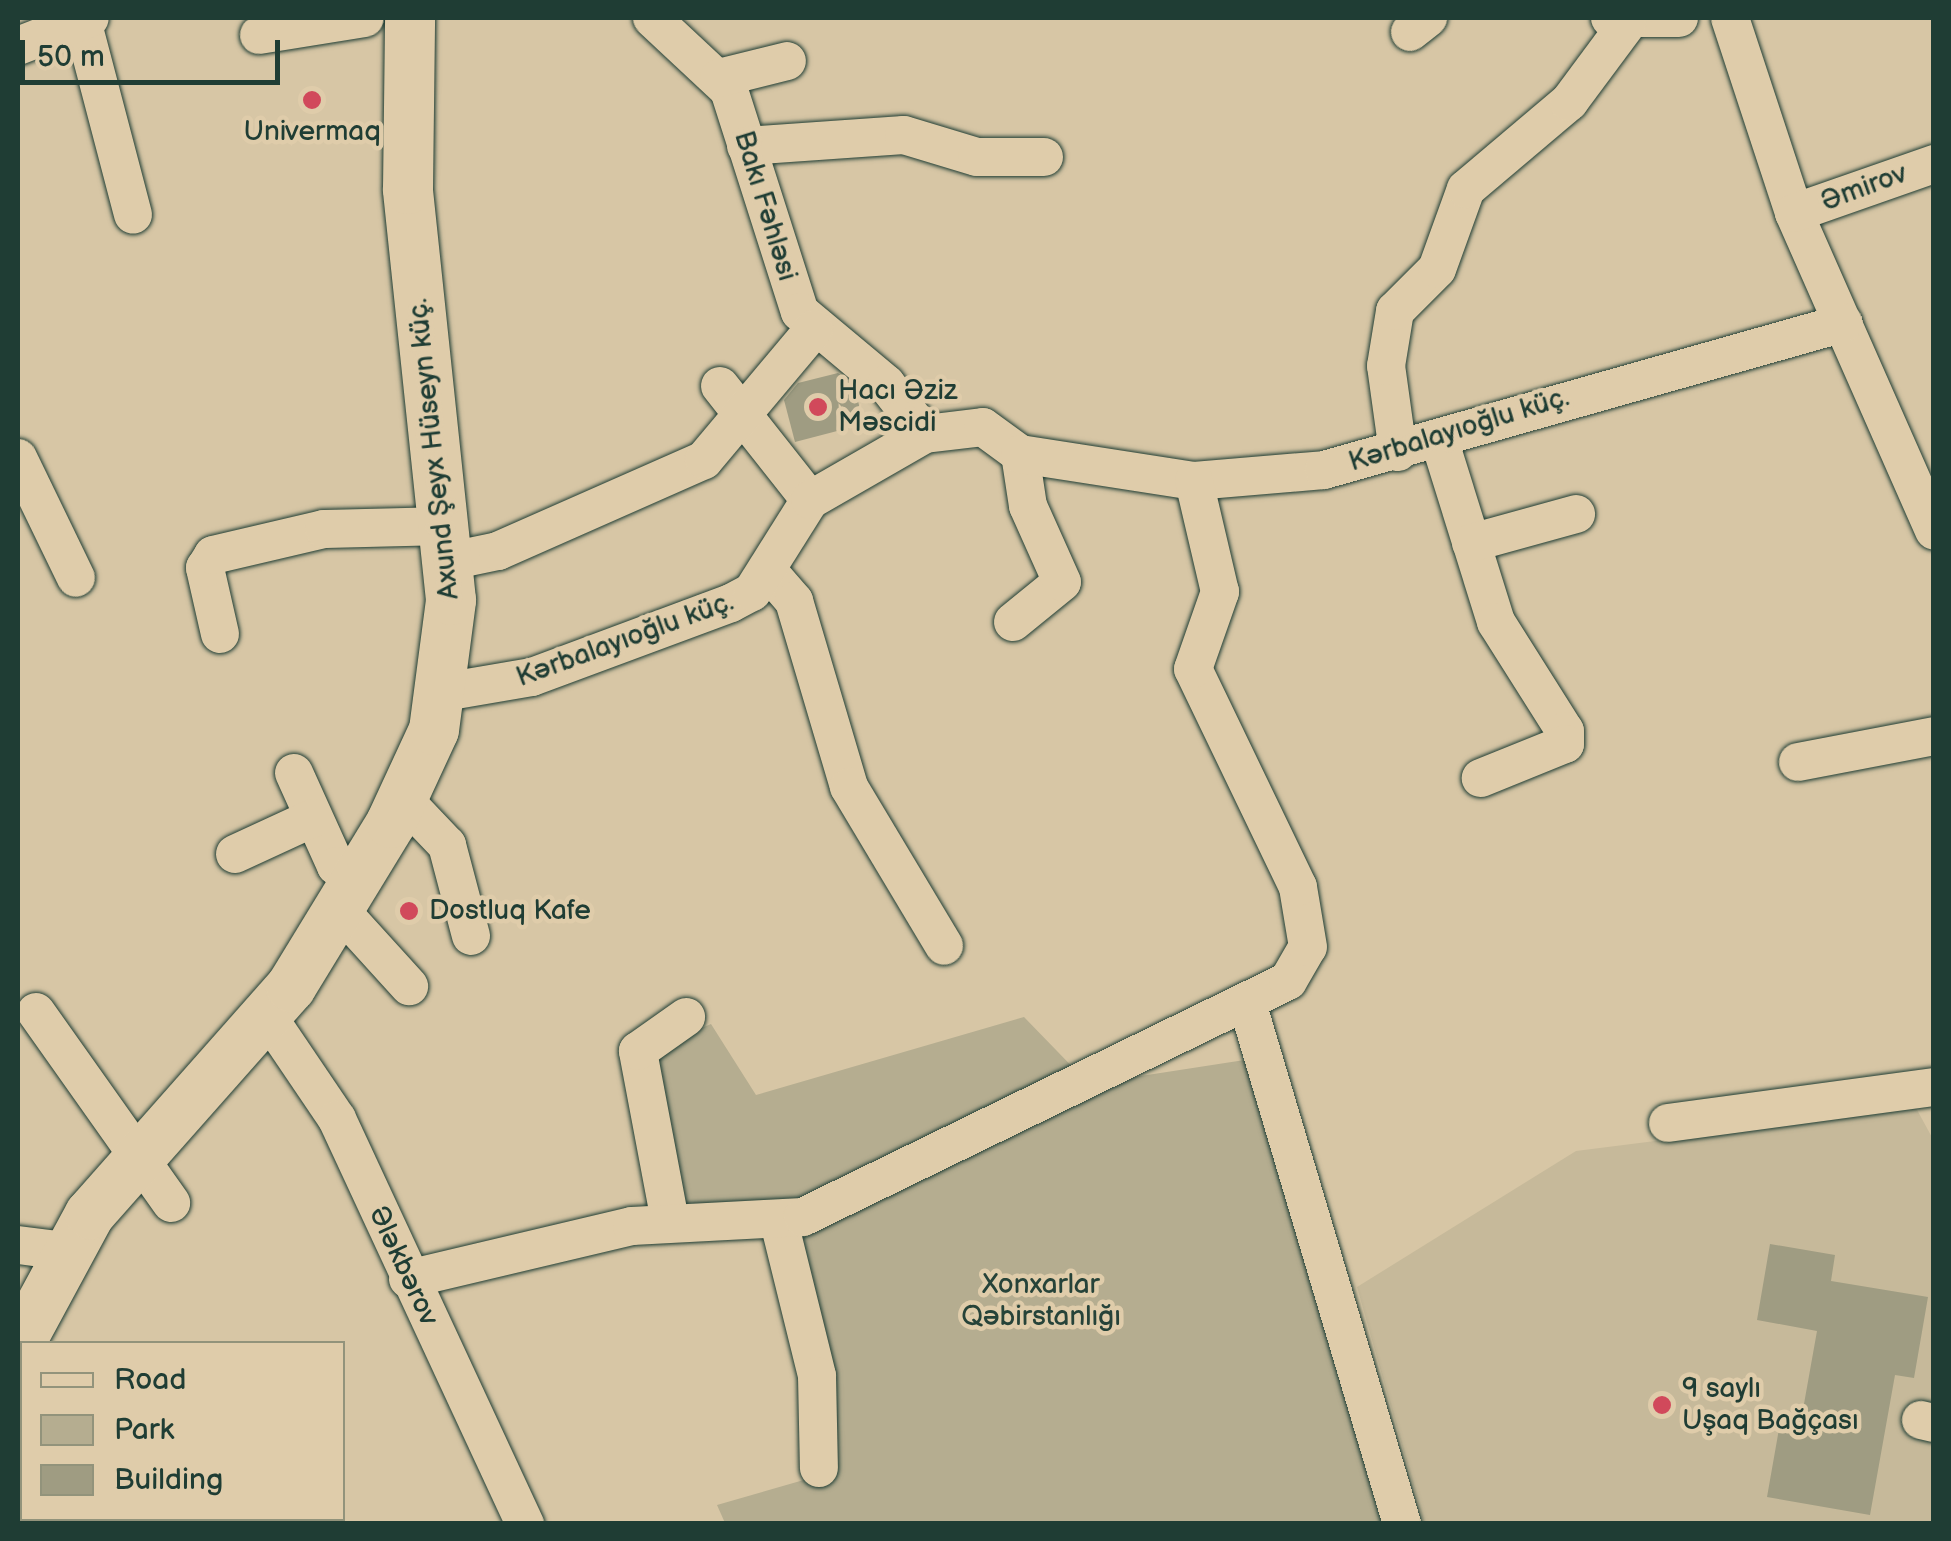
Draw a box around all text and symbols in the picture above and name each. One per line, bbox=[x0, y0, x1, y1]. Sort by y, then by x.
scale bar bbox=[25, 20, 285, 82]
text: 50 m bbox=[37, 39, 105, 75]
marker: Univermaq bbox=[301, 89, 323, 111]
place label: Univermaq bbox=[243, 115, 381, 149]
street label: Bakı Fəhləsi bbox=[726, 127, 804, 285]
street label: Əmirov bbox=[1816, 157, 1912, 219]
street label: Axund Şeyx Hüseyn küç. bbox=[401, 296, 467, 602]
place label: Hacı Əziz Məscidi bbox=[838, 374, 958, 440]
street label: Kərbalayıoğlu küç. bbox=[1345, 381, 1573, 479]
marker: Hacı Əziz Məscidi bbox=[807, 396, 829, 418]
street label: Kərbalayıoğlu küç. bbox=[512, 585, 738, 695]
place label: Dostluq Kafe bbox=[429, 894, 591, 928]
marker: Dostluq Kafe bbox=[398, 900, 420, 922]
street label: Ələkbərov bbox=[361, 1201, 445, 1331]
park label: Xonxarlar Qəbirstanlığı bbox=[961, 1268, 1121, 1334]
legend bbox=[20, 1341, 345, 1521]
text: Road bbox=[114, 1362, 187, 1398]
place label: 9 saylı Uşaq Bağçası bbox=[1682, 1372, 1859, 1438]
marker: 9 saylı Uşaq Bağçası bbox=[1651, 1394, 1673, 1416]
text: Park bbox=[114, 1412, 174, 1448]
text: Building bbox=[114, 1462, 223, 1498]

